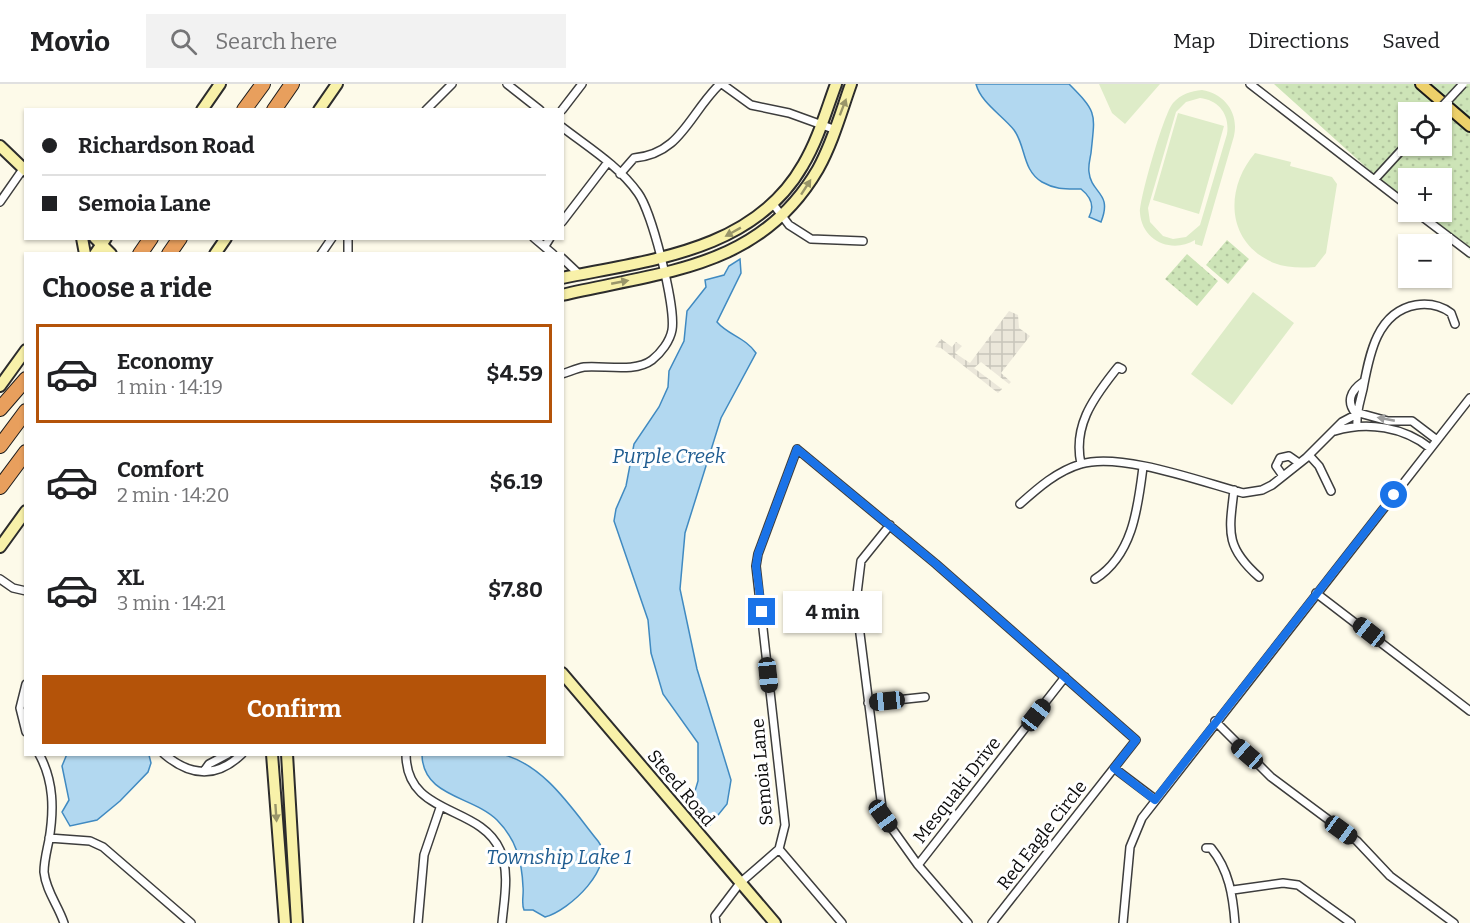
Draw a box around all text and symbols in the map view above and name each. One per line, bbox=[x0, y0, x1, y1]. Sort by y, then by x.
search box bbox=[146, 14, 566, 68]
text: Movio bbox=[30, 25, 110, 58]
icon: search bbox=[167, 25, 200, 58]
text: Search here bbox=[215, 28, 337, 55]
text: Map bbox=[1173, 28, 1215, 54]
text: Directions bbox=[1248, 28, 1349, 54]
text: Saved bbox=[1382, 28, 1440, 54]
one-way arrow bbox=[838, 97, 848, 115]
map controls bbox=[1398, 102, 1452, 288]
button: locate bbox=[1398, 102, 1452, 156]
text: Richardson Road bbox=[78, 132, 255, 159]
button: + bbox=[1398, 168, 1452, 222]
one-way arrow bbox=[800, 179, 811, 195]
text: Semoia Lane bbox=[78, 190, 211, 217]
one-way arrow bbox=[724, 227, 741, 237]
button: − bbox=[1398, 234, 1452, 288]
text: Choose a ride bbox=[42, 272, 212, 304]
one-way arrow bbox=[610, 277, 629, 286]
icon: car bbox=[45, 347, 99, 401]
text: Economy bbox=[117, 348, 213, 375]
text: $4.59 bbox=[486, 360, 543, 387]
text: 1 min · 14:19 bbox=[117, 375, 223, 399]
one-way arrow bbox=[1376, 414, 1395, 423]
water label: Purple Creek bbox=[612, 444, 726, 468]
icon: car bbox=[45, 455, 99, 509]
text: Comfort bbox=[117, 456, 204, 483]
text: $6.19 bbox=[489, 468, 543, 495]
route start bbox=[1380, 481, 1407, 508]
text: 2 min · 14:20 bbox=[117, 483, 230, 507]
icon: car bbox=[45, 563, 99, 617]
text: XL bbox=[117, 564, 144, 591]
text: $7.80 bbox=[488, 576, 543, 603]
text: 3 min · 14:21 bbox=[117, 591, 225, 615]
callout: 4 min bbox=[783, 591, 882, 633]
route end bbox=[748, 598, 775, 625]
text: 4 min bbox=[805, 600, 860, 624]
car bbox=[1349, 614, 1389, 650]
car bbox=[757, 656, 779, 694]
button: Confirm bbox=[42, 675, 546, 744]
car bbox=[868, 690, 906, 712]
car bbox=[1018, 695, 1054, 735]
street label: Semoia Lane bbox=[746, 718, 778, 826]
street label: Mesquaki Drive bbox=[909, 732, 1005, 848]
car bbox=[1228, 735, 1266, 773]
street label: Steed Road bbox=[643, 745, 720, 831]
street label: Red Eagle Circle bbox=[992, 776, 1092, 894]
car bbox=[865, 796, 901, 836]
one-way arrow bbox=[272, 803, 281, 822]
car bbox=[1321, 812, 1361, 848]
water label: Township Lake 1 bbox=[486, 845, 632, 869]

